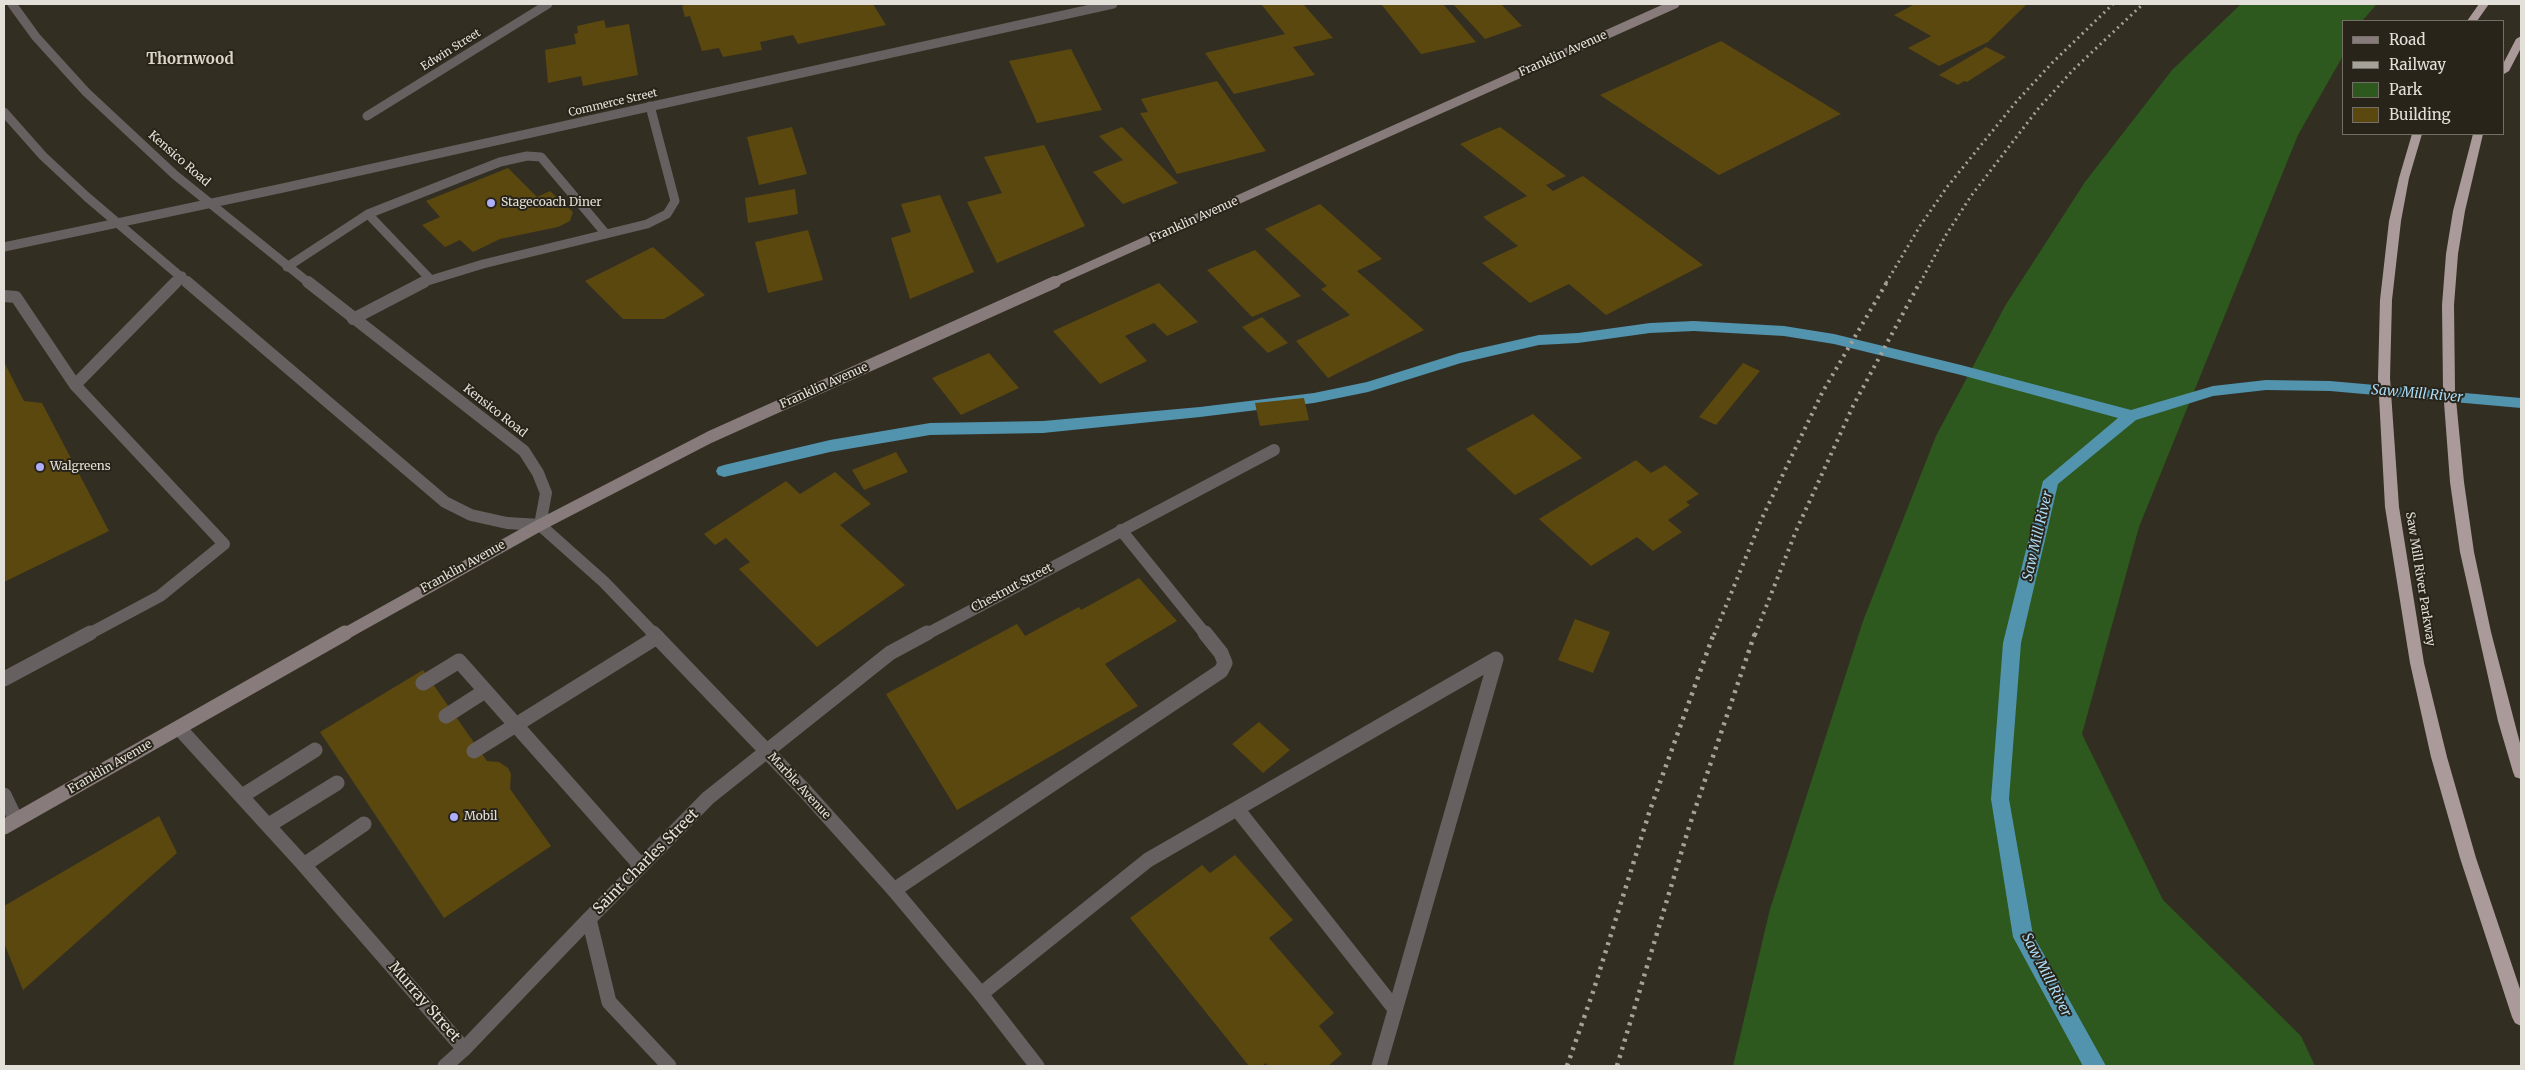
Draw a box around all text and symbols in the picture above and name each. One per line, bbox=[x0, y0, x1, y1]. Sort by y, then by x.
legend bbox=[2342, 20, 2505, 135]
street label: Edwin Street bbox=[419, 26, 483, 74]
street label: Franklin Avenue bbox=[1517, 28, 1609, 80]
text: Road bbox=[2389, 30, 2425, 49]
district label: Thornwood bbox=[146, 51, 234, 69]
text: Railway bbox=[2389, 55, 2446, 74]
text: Park bbox=[2389, 80, 2422, 99]
street label: Commerce Street bbox=[567, 86, 659, 120]
text: Building bbox=[2389, 105, 2451, 124]
street label: Kensico Road bbox=[145, 128, 213, 190]
street label: Franklin Avenue bbox=[1148, 194, 1240, 246]
place label: Stagecoach Diner bbox=[501, 196, 602, 210]
marker: Stagecoach Diner bbox=[485, 197, 497, 209]
street label: Franklin Avenue bbox=[778, 360, 870, 412]
street label: Kensico Road bbox=[460, 382, 530, 440]
water label: Saw Mill River bbox=[2371, 382, 2463, 406]
place label: Walgreens bbox=[50, 460, 111, 474]
marker: Walgreens bbox=[34, 461, 46, 473]
water label: Saw Mill River bbox=[2020, 489, 2056, 583]
street label: Saw Mill River Parkway bbox=[2402, 511, 2438, 647]
street label: Franklin Avenue bbox=[418, 538, 508, 596]
street label: Chestnut Street bbox=[969, 561, 1055, 615]
street label: Franklin Avenue bbox=[65, 737, 155, 797]
street label: Marble Avenue bbox=[765, 750, 833, 822]
street label: Saint Charles Street bbox=[590, 806, 702, 918]
place label: Mobil bbox=[464, 810, 498, 824]
marker: Mobil bbox=[448, 811, 460, 823]
water label: Saw Mill River bbox=[2018, 930, 2074, 1020]
street label: Murray Street bbox=[384, 958, 464, 1046]

